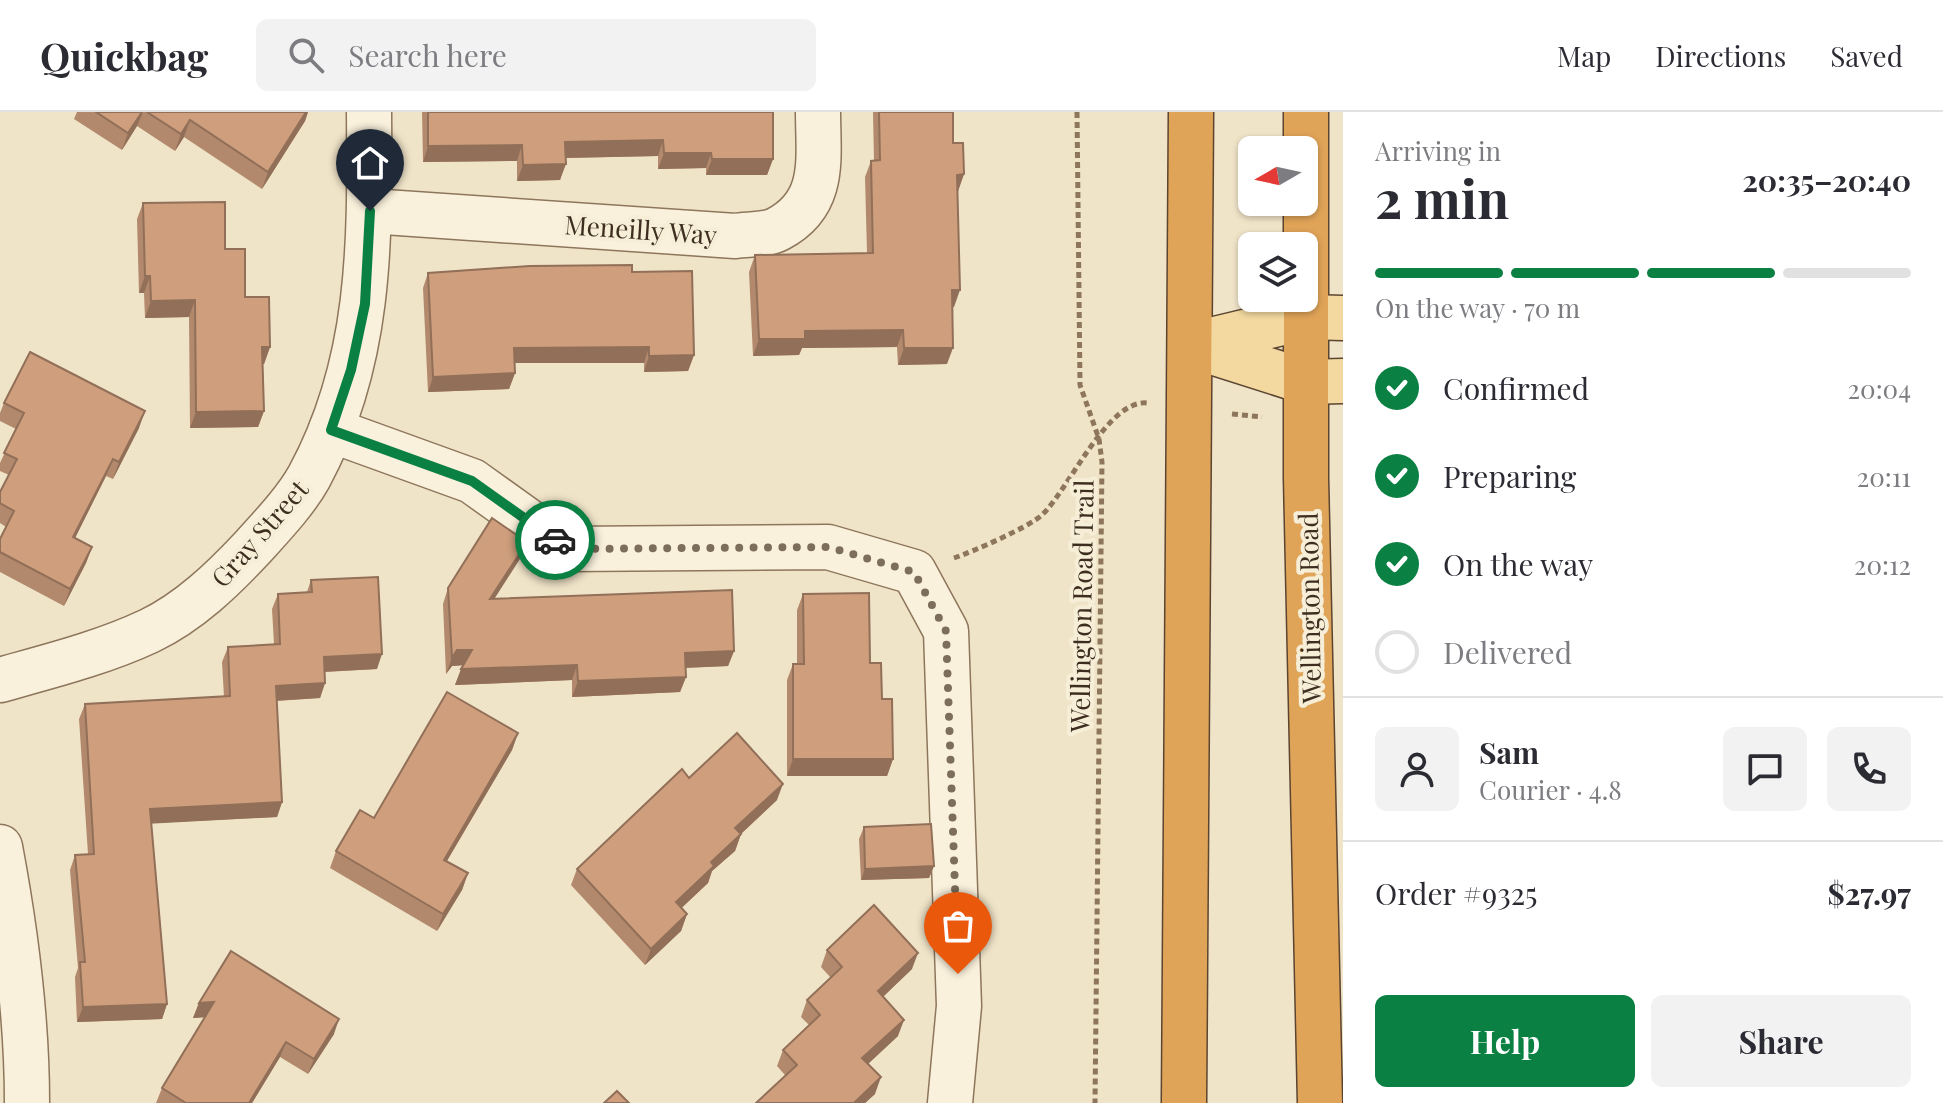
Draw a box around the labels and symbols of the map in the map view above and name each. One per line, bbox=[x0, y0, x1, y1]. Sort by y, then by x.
pin bbox=[336, 129, 404, 211]
north arrow bbox=[1238, 136, 1318, 216]
street label: Meneilly Way bbox=[564, 206, 718, 252]
street label: Gray Street bbox=[203, 471, 316, 594]
street label: Wellington Road Trail bbox=[1061, 479, 1101, 734]
courier bbox=[515, 500, 595, 580]
street label: Wellington Road bbox=[1290, 512, 1328, 705]
pin bbox=[924, 892, 992, 974]

